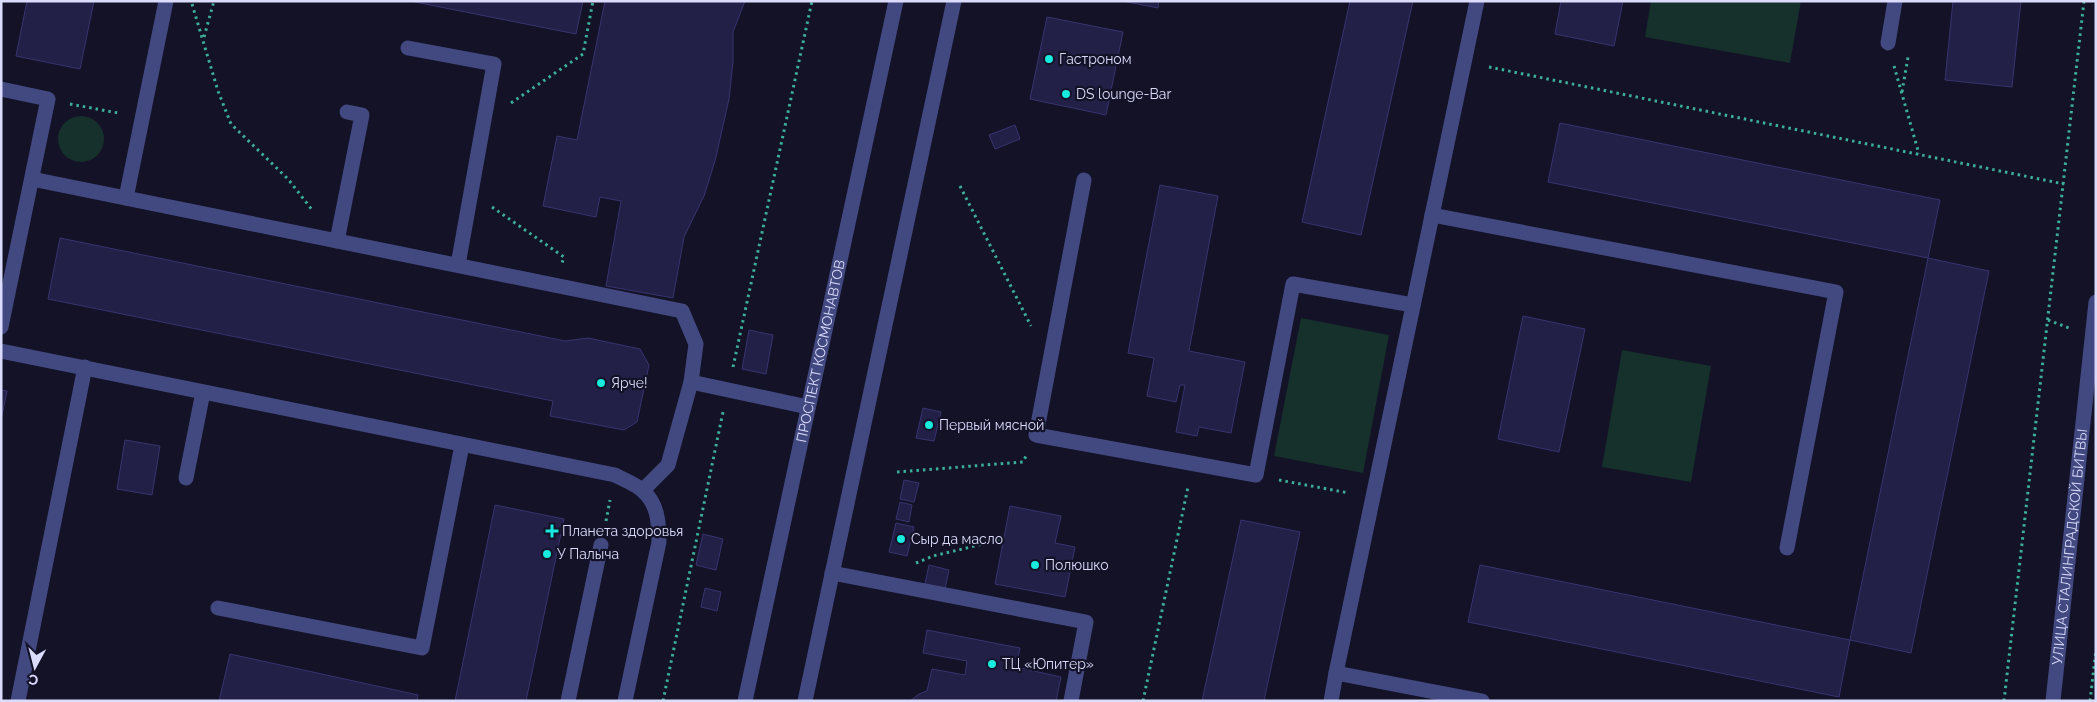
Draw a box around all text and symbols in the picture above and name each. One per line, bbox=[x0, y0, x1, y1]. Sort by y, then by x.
place label: Гастроном bbox=[1059, 51, 1132, 67]
marker: Гастроном bbox=[1043, 53, 1055, 65]
place label: DS lounge-Bar bbox=[1076, 86, 1171, 102]
marker: DS lounge-Bar bbox=[1060, 88, 1072, 100]
street label: ПРОСПЕКТ КОСМОНАВТОВ bbox=[793, 258, 848, 444]
place label: Ярче! bbox=[611, 375, 648, 391]
marker: Ярче! bbox=[595, 377, 607, 389]
place label: Первый мясной bbox=[939, 417, 1044, 433]
marker: Первый мясной bbox=[923, 419, 935, 431]
street label: УЛИЦА СТАЛИНГРАДСКОЙ БИТВЫ bbox=[2049, 428, 2090, 666]
place label: Планета здоровья bbox=[562, 523, 683, 539]
marker: Планета здоровья bbox=[546, 525, 558, 537]
place label: Сыр да масло bbox=[911, 531, 1003, 547]
marker: Сыр да масло bbox=[895, 533, 907, 545]
place label: У Палыча bbox=[557, 546, 619, 562]
marker: У Палыча bbox=[541, 548, 553, 560]
place label: Полюшко bbox=[1045, 557, 1109, 573]
marker: Полюшко bbox=[1029, 559, 1041, 571]
north arrow bbox=[10, 642, 60, 692]
place label: ТЦ «Юпитер» bbox=[1002, 656, 1094, 672]
marker: ТЦ «Юпитер» bbox=[986, 658, 998, 670]
text: С bbox=[27, 671, 39, 688]

